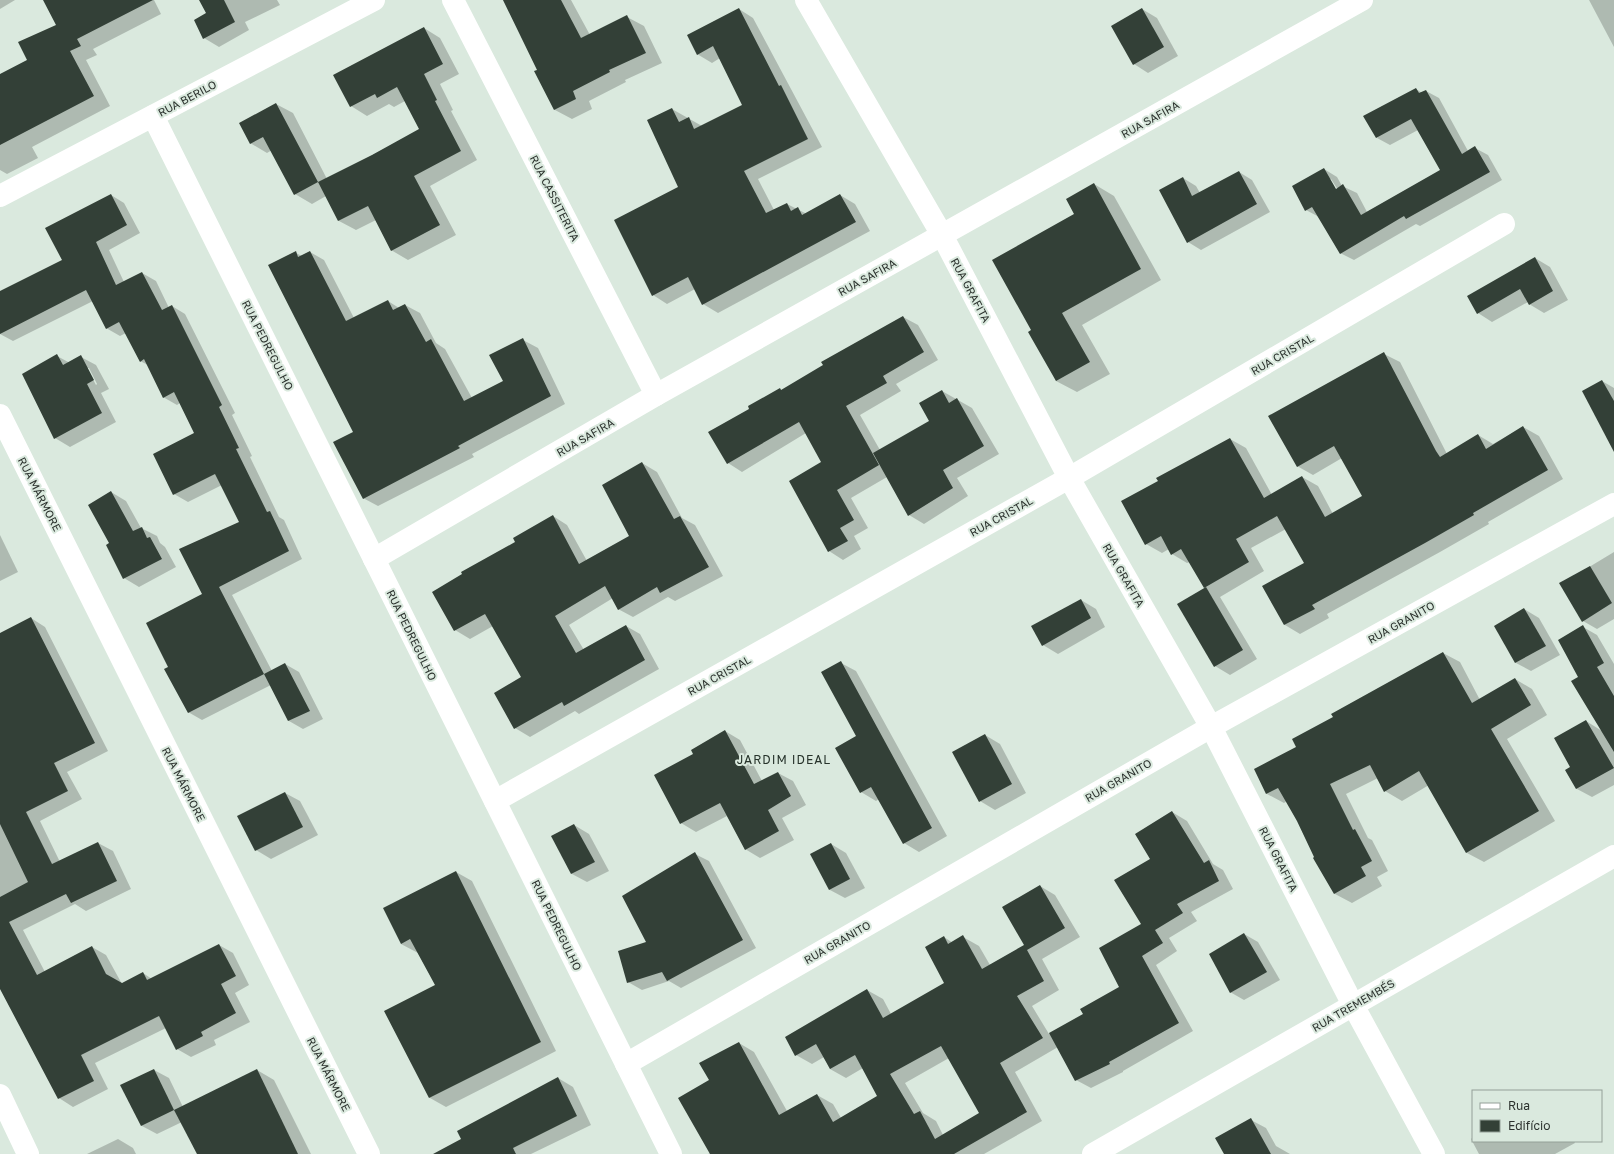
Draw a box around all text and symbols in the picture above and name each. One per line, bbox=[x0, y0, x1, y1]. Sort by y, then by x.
street label: RUA BERILO bbox=[156, 77, 218, 119]
street label: RUA SAFIRA bbox=[1119, 97, 1182, 140]
street label: RUA CASSITERITA bbox=[528, 153, 583, 244]
street label: RUA SAFIRA bbox=[836, 255, 899, 298]
street label: RUA GRAFITA bbox=[949, 256, 994, 325]
street label: RUA PEDREGULHO bbox=[240, 298, 296, 392]
street label: RUA CRISTAL bbox=[1248, 330, 1316, 377]
street label: RUA SAFIRA bbox=[554, 415, 617, 459]
street label: RUA MÁRMORE bbox=[16, 455, 64, 533]
street label: RUA CRISTAL bbox=[967, 493, 1035, 539]
street label: RUA GRAFITA bbox=[1101, 541, 1148, 610]
street label: RUA PEDREGULHO bbox=[384, 587, 440, 683]
street label: RUA GRANITO bbox=[1365, 598, 1437, 646]
street label: RUA CRISTAL bbox=[685, 652, 753, 698]
street label: RUA MÁRMORE bbox=[160, 745, 208, 823]
district label: JARDIM IDEAL bbox=[737, 752, 831, 767]
street label: RUA GRANITO bbox=[1083, 756, 1153, 804]
street label: RUA GRAFITA bbox=[1257, 824, 1301, 894]
street label: RUA PEDREGULHO bbox=[529, 877, 585, 973]
street label: RUA GRANITO bbox=[802, 918, 872, 966]
street label: RUA TREMEMBÉS bbox=[1310, 976, 1396, 1034]
street label: RUA MÁRMORE bbox=[305, 1035, 353, 1113]
legend bbox=[1472, 1090, 1602, 1142]
text: Rua bbox=[1508, 1098, 1530, 1113]
text: Edifício bbox=[1508, 1118, 1550, 1133]

